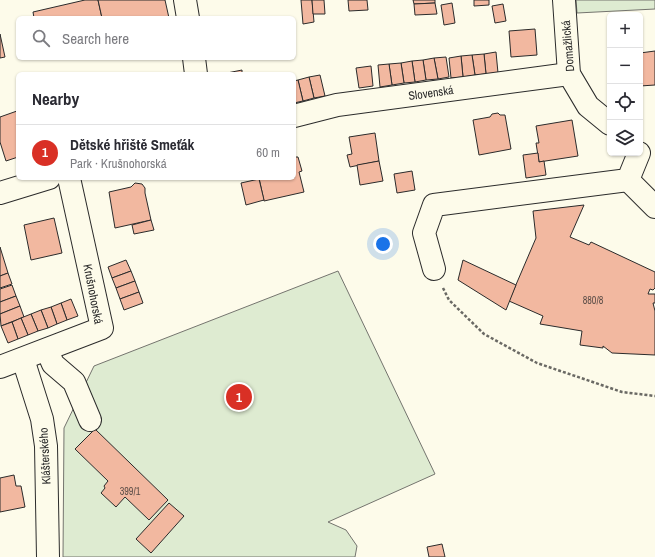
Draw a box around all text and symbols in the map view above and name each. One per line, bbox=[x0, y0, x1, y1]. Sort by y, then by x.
map controls bbox=[607, 12, 643, 156]
button: + bbox=[607, 12, 643, 48]
search box bbox=[16, 16, 296, 60]
street label: Domažlická bbox=[558, 19, 578, 72]
icon: search bbox=[30, 27, 52, 49]
text: Search here bbox=[62, 28, 129, 49]
button: − bbox=[607, 48, 643, 84]
street label: Slovenská bbox=[407, 82, 455, 104]
button: locate bbox=[607, 84, 643, 120]
text: Nearby bbox=[32, 87, 79, 110]
button: layers bbox=[607, 120, 643, 156]
text: Dětské hřiště Smeťák bbox=[70, 134, 194, 155]
text: 1 bbox=[42, 144, 48, 161]
text: 60 m bbox=[256, 144, 280, 161]
text: Park · Krušnohorská bbox=[70, 155, 167, 172]
your location bbox=[373, 234, 393, 254]
street label: Krušnohorská bbox=[79, 263, 107, 326]
house number: 880/8 bbox=[583, 294, 604, 307]
pin: 1 bbox=[226, 382, 252, 412]
street label: Klášterského bbox=[36, 427, 54, 485]
house number: 399/1 bbox=[120, 485, 141, 498]

